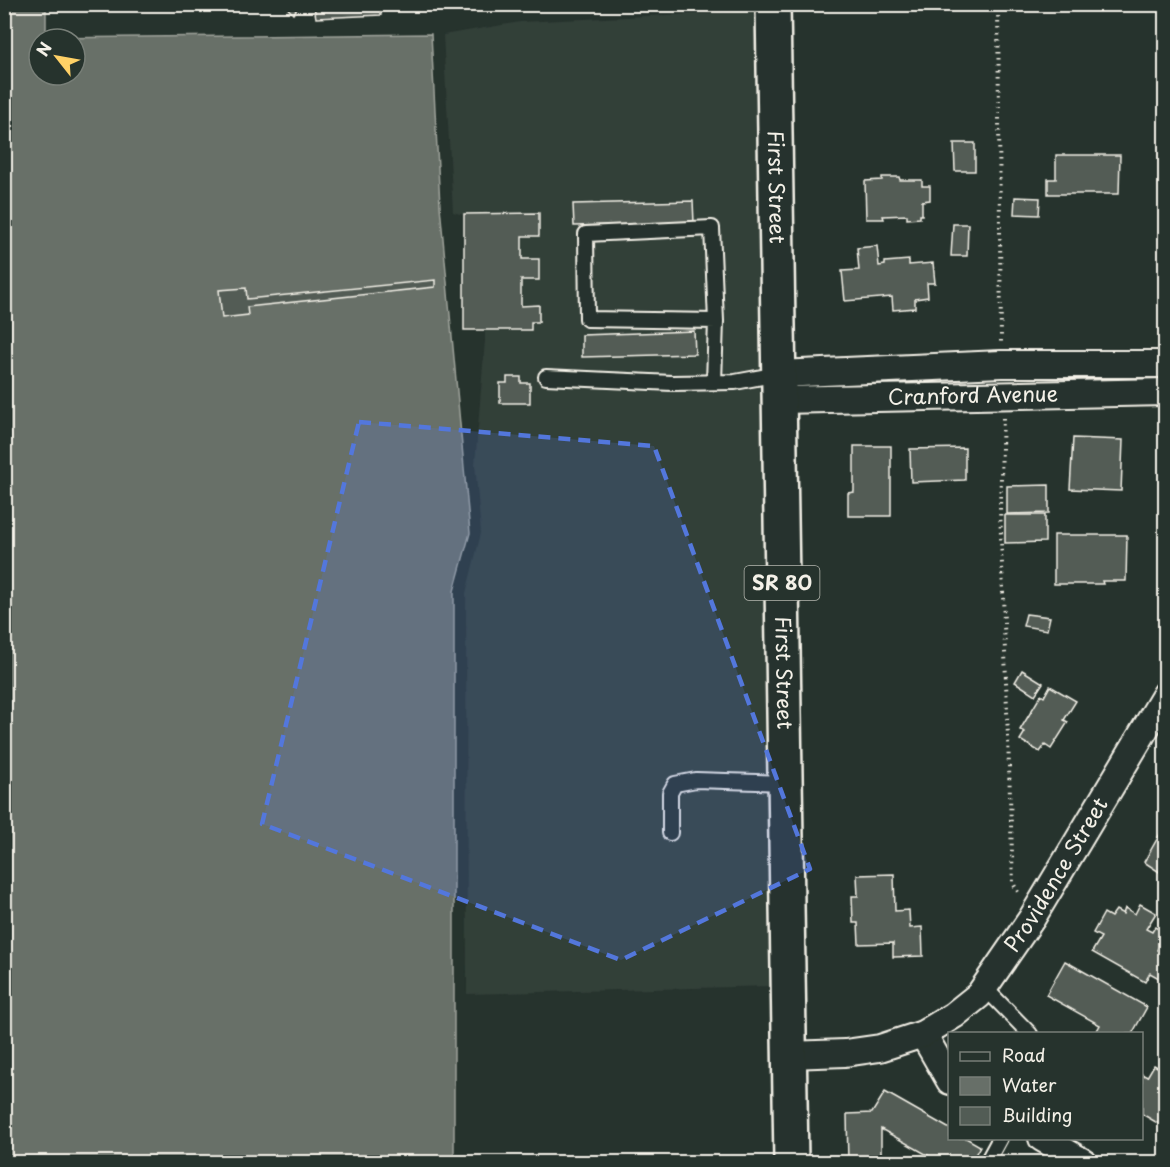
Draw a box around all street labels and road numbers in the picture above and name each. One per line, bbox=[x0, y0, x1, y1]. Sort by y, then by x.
street label: First Street bbox=[761, 130, 795, 244]
street label: Cranford Avenue bbox=[888, 376, 1058, 412]
road number: SR 80 bbox=[744, 566, 820, 600]
street label: First Street bbox=[769, 616, 802, 730]
street label: Providence Street bbox=[995, 791, 1115, 958]

